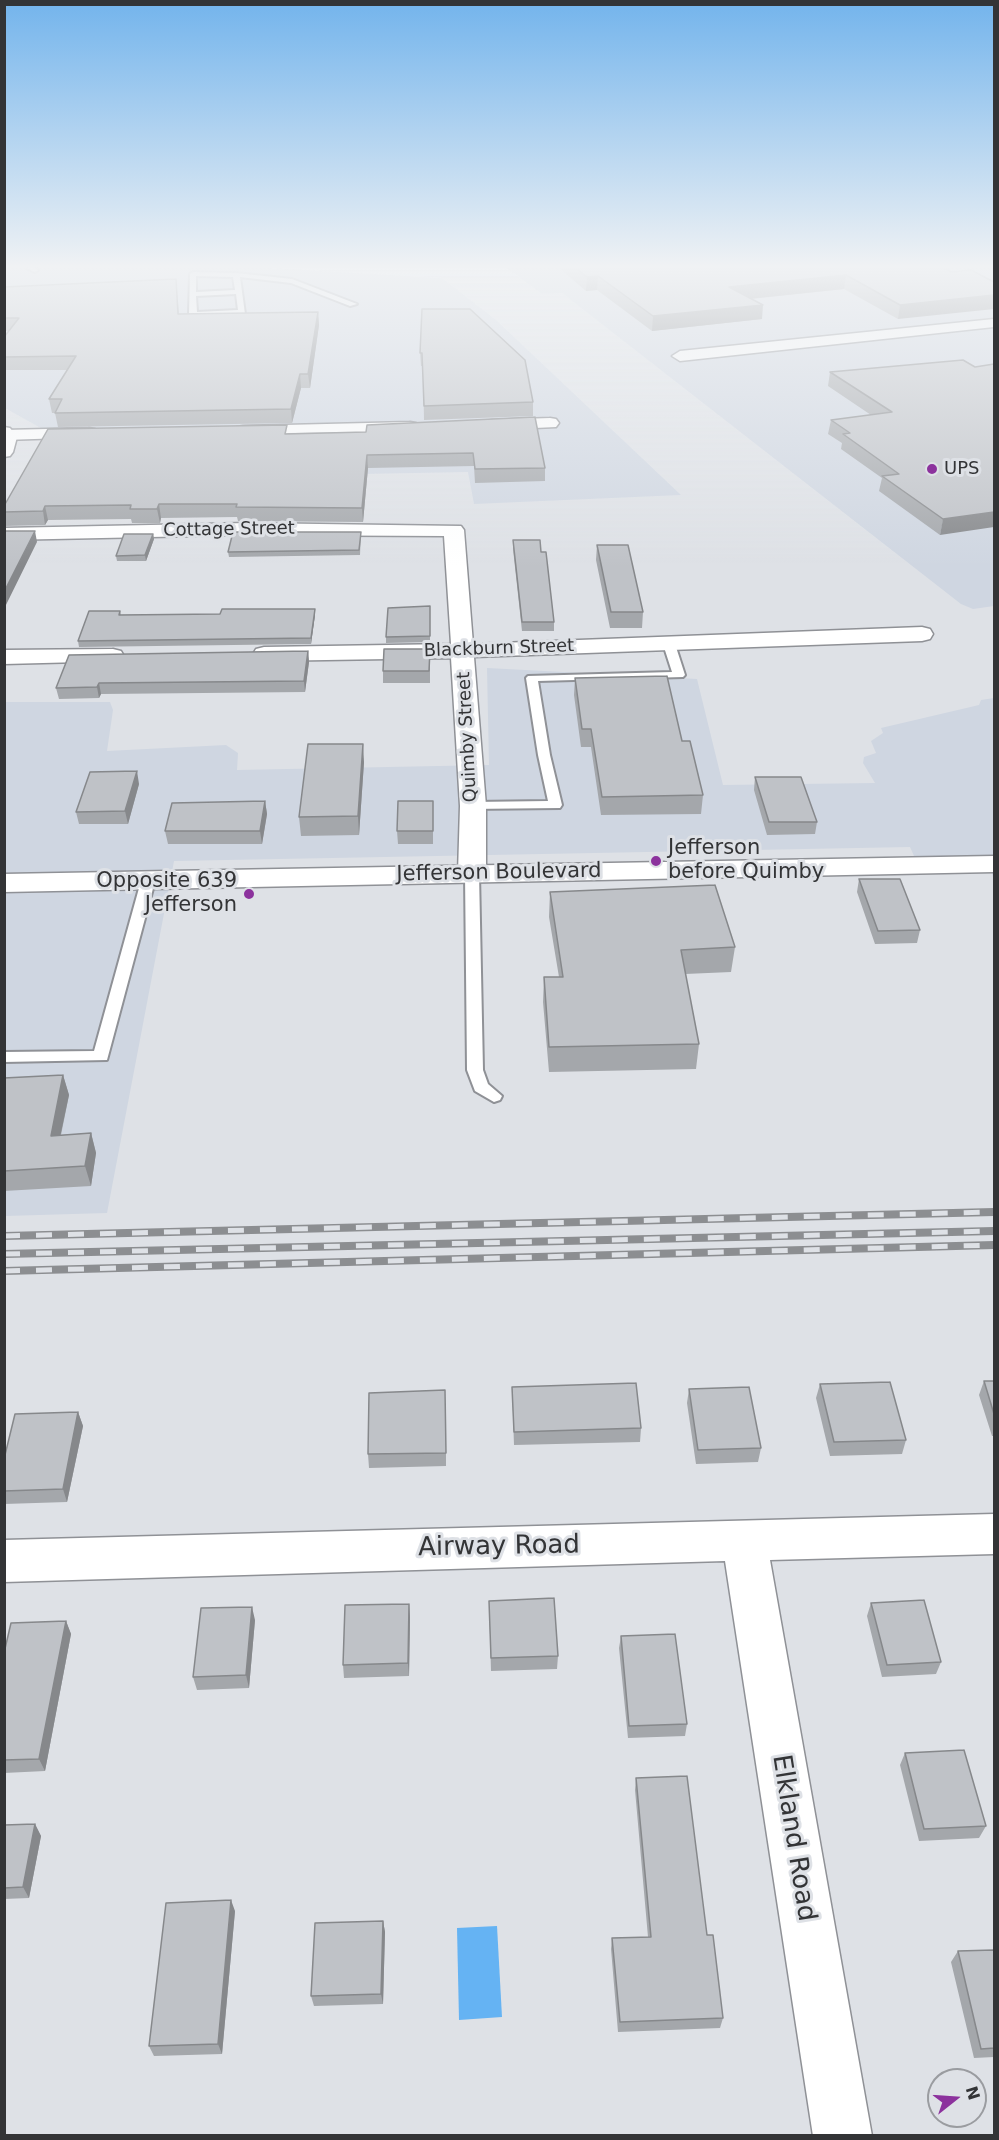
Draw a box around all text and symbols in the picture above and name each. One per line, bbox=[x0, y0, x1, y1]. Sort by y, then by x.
place label: UPS bbox=[944, 458, 979, 480]
marker: UPS bbox=[925, 462, 939, 476]
street label: Cottage Street bbox=[163, 518, 295, 542]
street label: Blackburn Street bbox=[423, 636, 575, 662]
street label: Quimby Street bbox=[454, 671, 482, 803]
place label: Jefferson before Quimby bbox=[668, 836, 824, 886]
marker: Jefferson before Quimby bbox=[649, 854, 663, 868]
street label: Jefferson Boulevard bbox=[396, 859, 602, 887]
place label: Opposite 639 Jefferson bbox=[96, 869, 237, 919]
marker: Opposite 639 Jefferson bbox=[242, 887, 256, 901]
street label: Airway Road bbox=[418, 1530, 580, 1564]
street label: Elkland Road bbox=[764, 1752, 822, 1924]
north arrow bbox=[927, 2068, 987, 2128]
text: N bbox=[962, 2084, 984, 2102]

